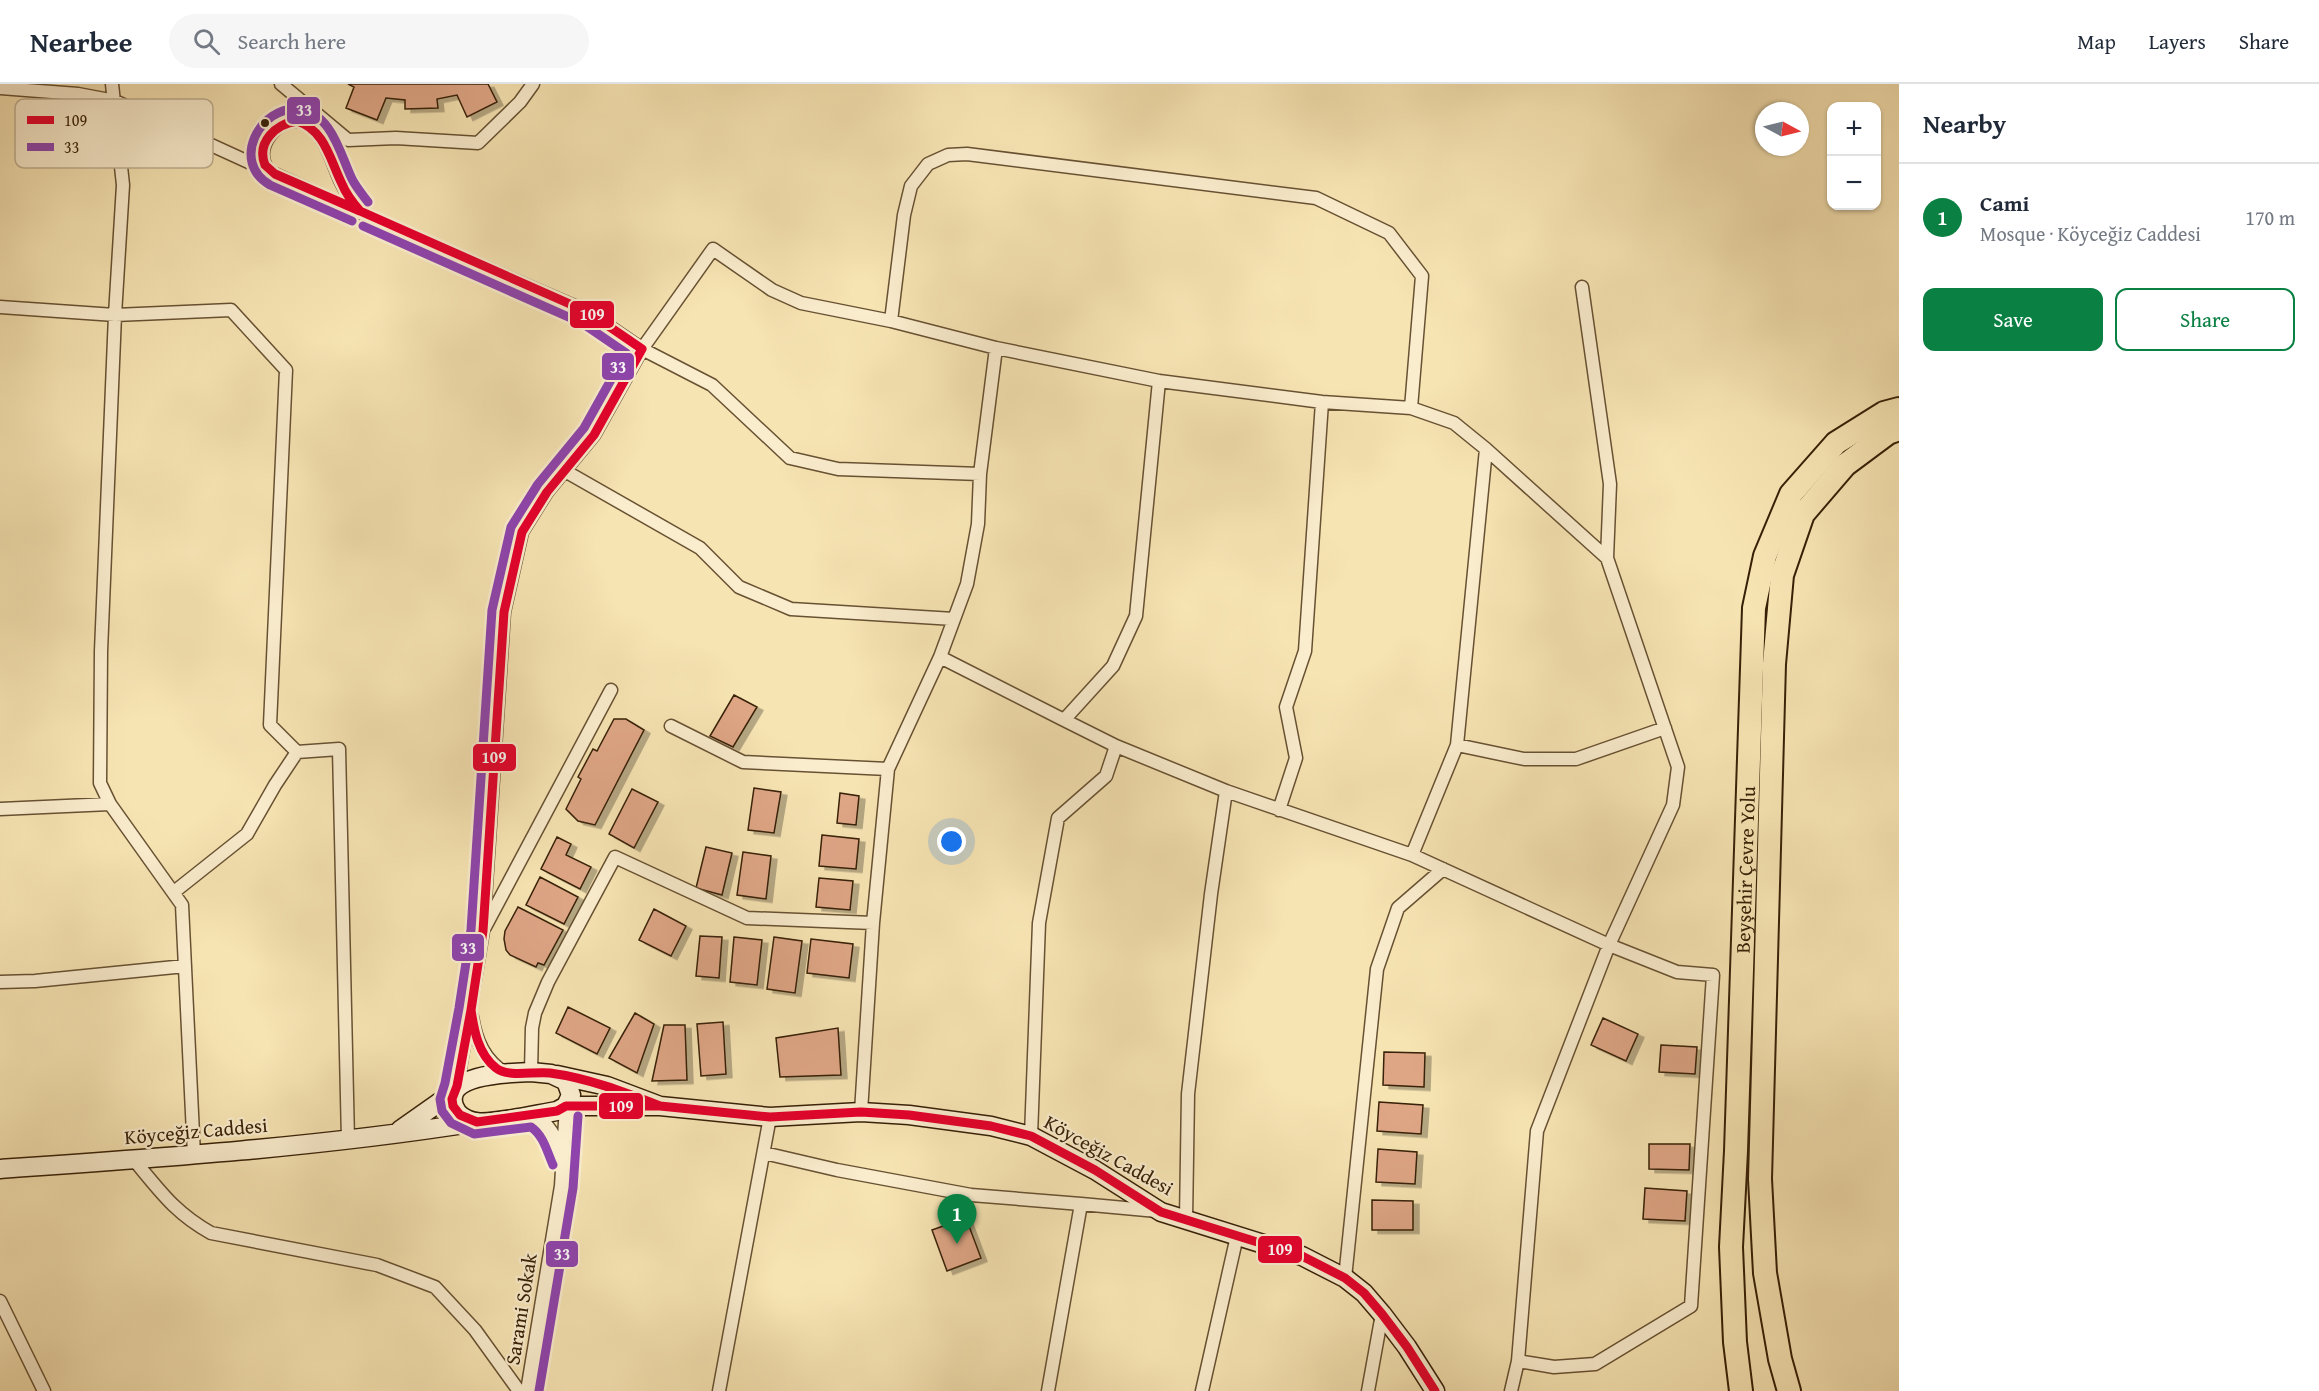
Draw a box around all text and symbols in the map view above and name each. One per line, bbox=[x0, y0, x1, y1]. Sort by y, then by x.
search box bbox=[169, 14, 589, 68]
text: Nearbee bbox=[30, 21, 133, 62]
icon: search bbox=[190, 25, 223, 58]
text: Search here bbox=[238, 25, 346, 57]
text: Map bbox=[2077, 26, 2116, 57]
text: Layers bbox=[2149, 26, 2206, 57]
text: Share bbox=[2239, 26, 2289, 57]
line badge: 33 bbox=[286, 96, 321, 125]
text: 33 bbox=[296, 98, 312, 122]
legend bbox=[15, 99, 213, 168]
north arrow bbox=[1755, 102, 1809, 156]
map controls bbox=[1827, 102, 1881, 210]
button: + bbox=[1827, 102, 1881, 156]
text: Nearby bbox=[1923, 104, 2006, 143]
text: 109 bbox=[64, 108, 87, 132]
unlabelled marker bbox=[259, 117, 271, 129]
text: 33 bbox=[64, 135, 79, 159]
button: − bbox=[1827, 156, 1881, 210]
text: Cami bbox=[1980, 187, 2029, 219]
text: 1 bbox=[1937, 203, 1948, 232]
text: 170 m bbox=[2245, 203, 2295, 232]
text: Mosque · Köyceğiz Caddesi bbox=[1980, 219, 2201, 248]
button: Save bbox=[1923, 288, 2103, 351]
button: Share bbox=[2115, 288, 2295, 351]
line badge: 109 bbox=[569, 300, 615, 329]
text: 109 bbox=[580, 302, 604, 326]
line badge: 33 bbox=[601, 352, 635, 381]
text: 33 bbox=[610, 355, 626, 379]
line badge: 109 bbox=[472, 743, 517, 772]
text: 109 bbox=[482, 745, 506, 769]
street label: Beyşehir Çevre Yolu bbox=[1728, 786, 1762, 954]
your location bbox=[937, 827, 966, 856]
line badge: 33 bbox=[451, 933, 485, 962]
text: 33 bbox=[460, 936, 476, 960]
line badge: 109 bbox=[598, 1092, 644, 1120]
text: 109 bbox=[609, 1094, 633, 1118]
street label: Köyceğiz Caddesi bbox=[1039, 1107, 1179, 1202]
street label: Köyceğiz Caddesi bbox=[123, 1110, 269, 1151]
pin: 1 bbox=[938, 1194, 976, 1244]
line badge: 109 bbox=[1257, 1235, 1303, 1264]
text: 109 bbox=[1268, 1237, 1292, 1261]
line badge: 33 bbox=[545, 1240, 579, 1268]
text: 33 bbox=[554, 1242, 570, 1266]
street label: Sarami Sokak bbox=[497, 1250, 544, 1367]

